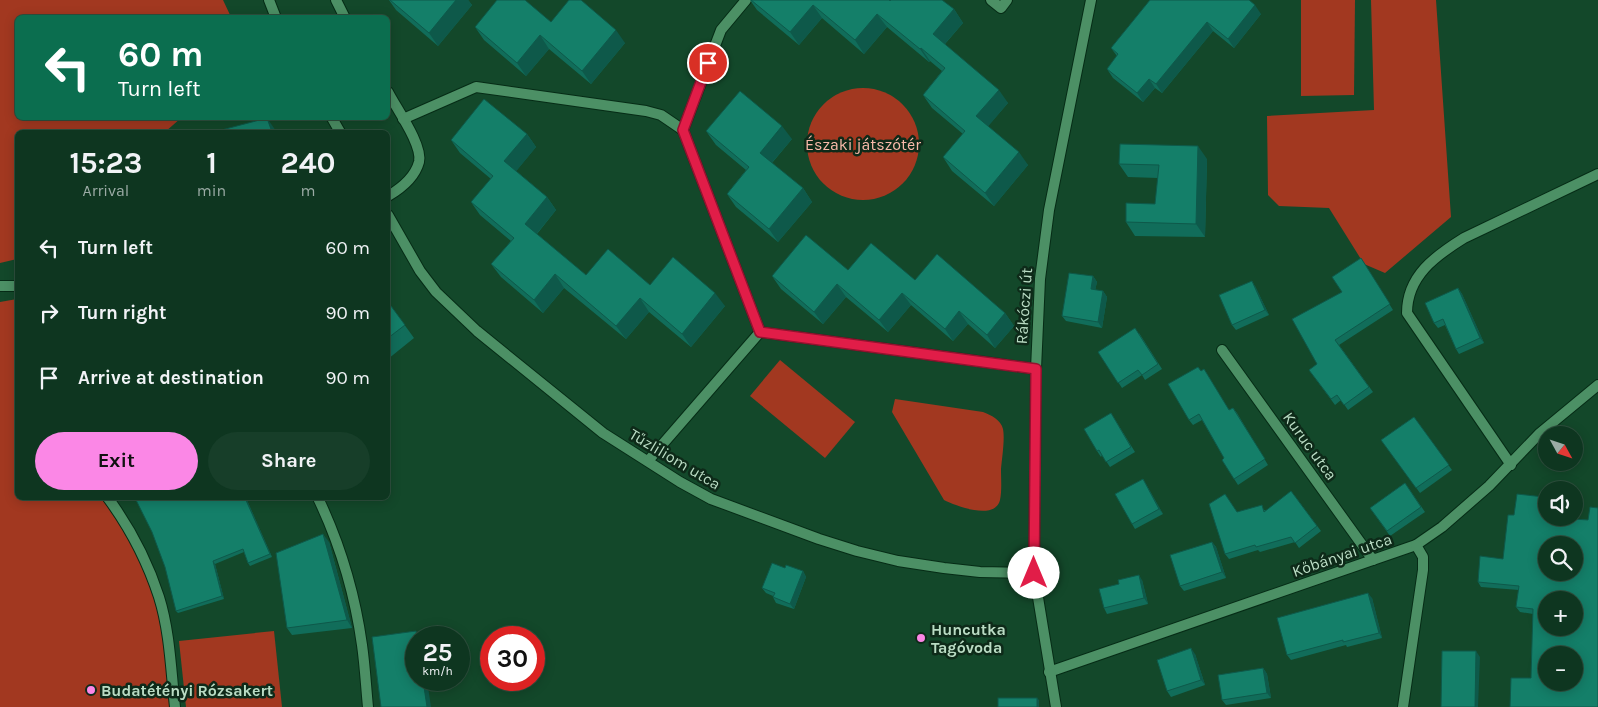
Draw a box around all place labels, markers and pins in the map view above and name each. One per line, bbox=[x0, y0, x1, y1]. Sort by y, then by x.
pin bbox=[687, 42, 729, 84]
place label: Huncutka Tagóvoda bbox=[931, 620, 1006, 657]
marker: Huncutka Tagóvoda bbox=[915, 632, 927, 644]
place label: Budatétényi Rózsakert bbox=[101, 681, 273, 700]
marker: Budatétényi Rózsakert bbox=[85, 684, 97, 696]

